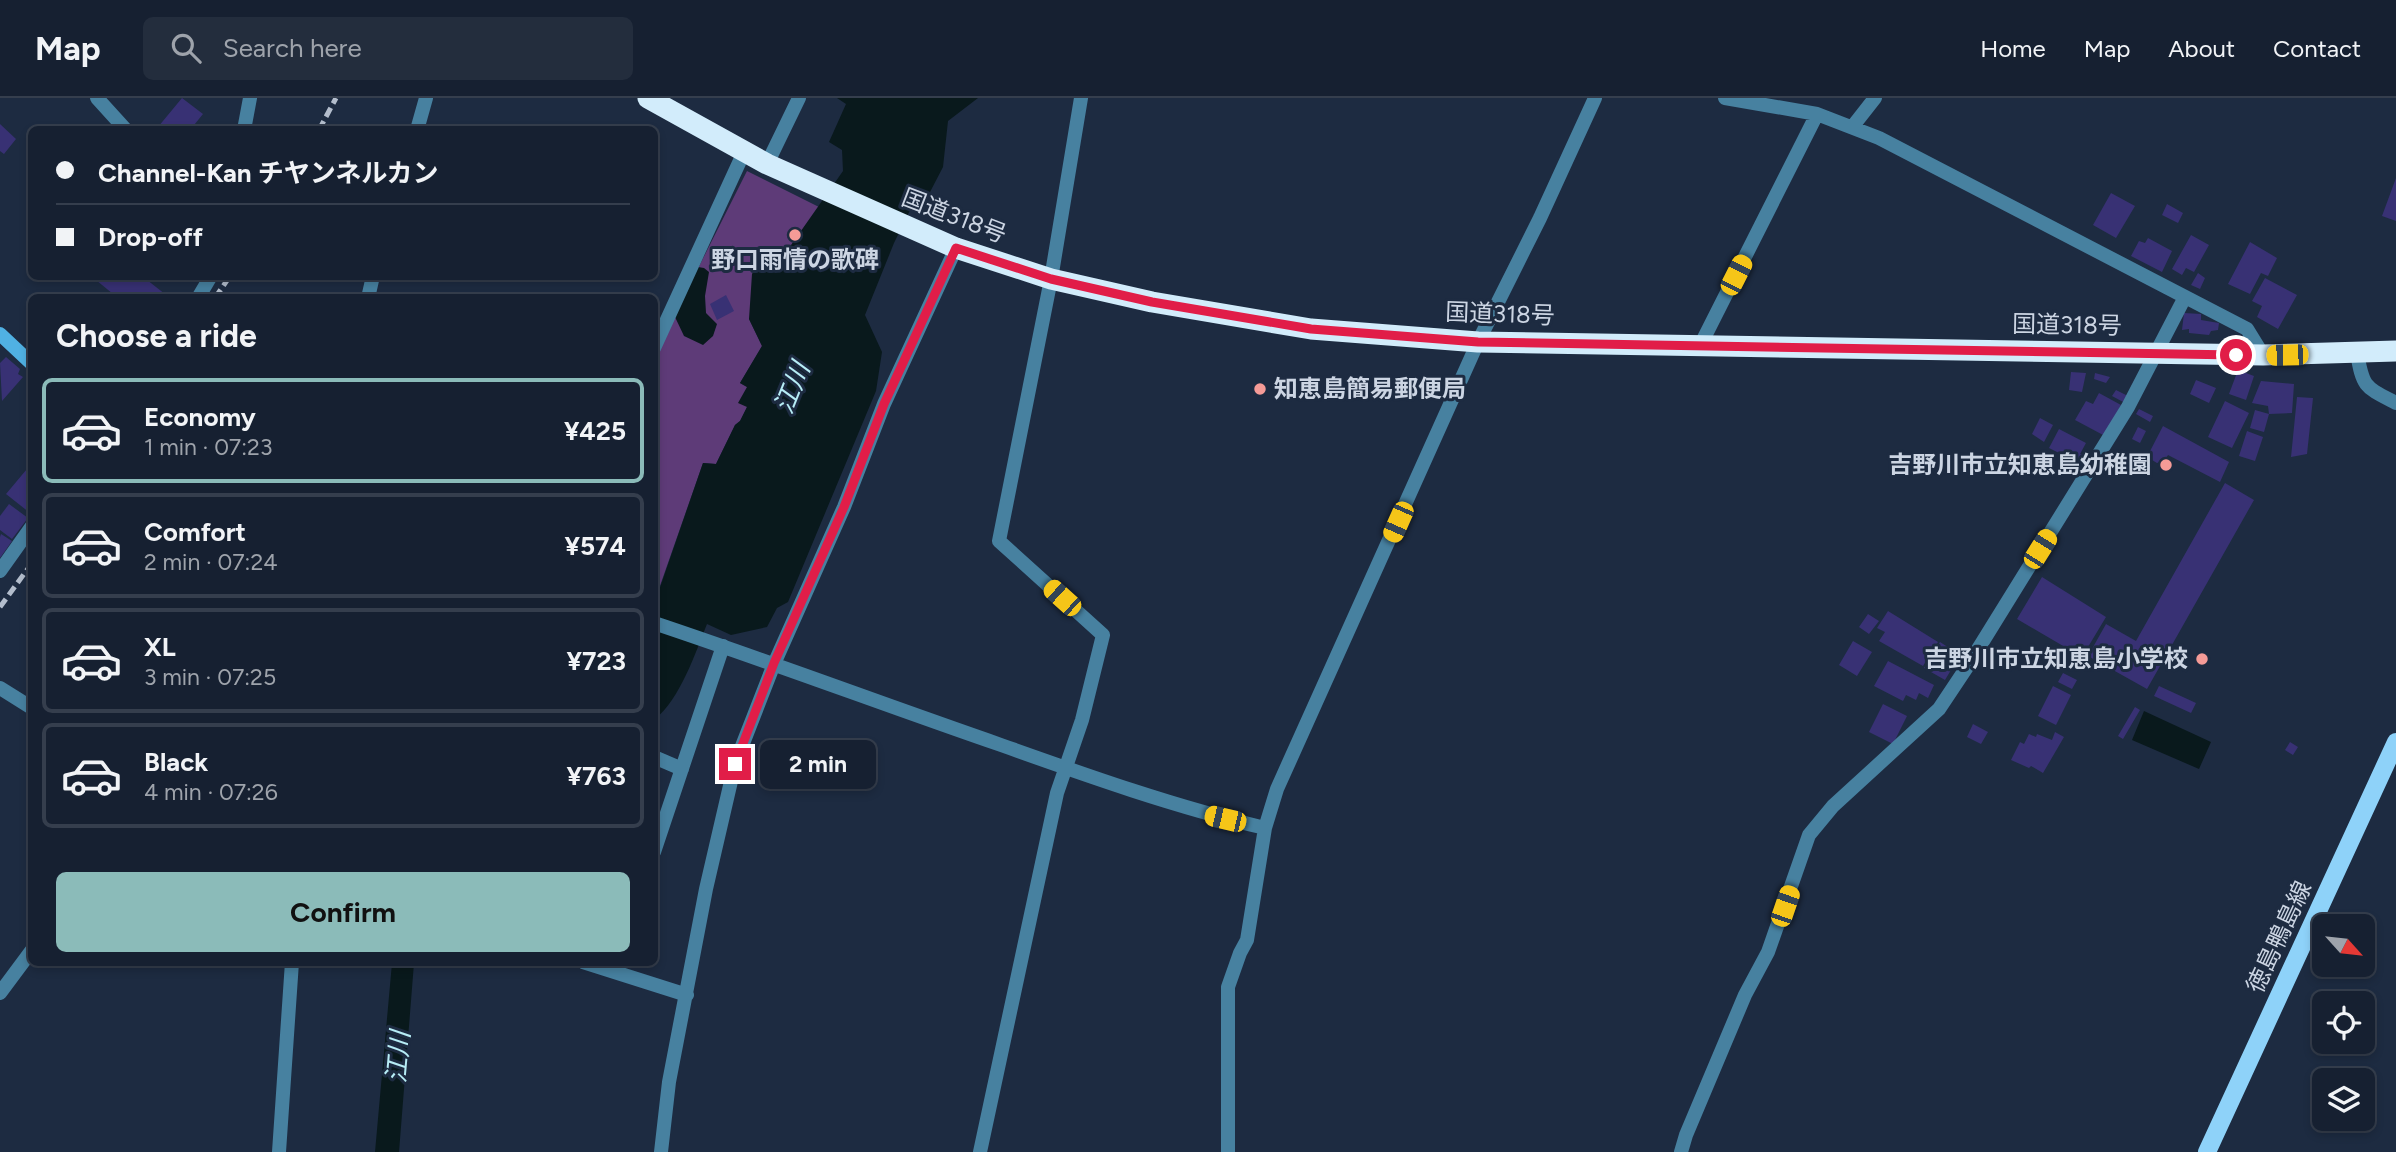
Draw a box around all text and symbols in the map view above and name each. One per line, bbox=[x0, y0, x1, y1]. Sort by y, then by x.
search box bbox=[143, 17, 633, 80]
text: Map bbox=[35, 29, 101, 68]
icon: search bbox=[167, 29, 205, 67]
text: Search here bbox=[223, 32, 362, 64]
text: Home bbox=[1980, 34, 2046, 63]
text: Map bbox=[2084, 34, 2130, 63]
text: About bbox=[2168, 34, 2235, 63]
text: Contact bbox=[2273, 34, 2361, 63]
text: Channel-Kan チヤンネルカン bbox=[98, 157, 439, 189]
street label: 国道318号 bbox=[898, 182, 1011, 249]
text: Drop-off bbox=[98, 221, 203, 253]
marker: 野口雨情の歌碑 bbox=[787, 227, 803, 243]
place label: 野口雨情の歌碑 bbox=[711, 245, 879, 274]
car bbox=[1718, 252, 1755, 298]
street label: 国道318号 bbox=[1445, 297, 1555, 330]
street label: 国道318号 bbox=[2012, 309, 2122, 340]
text: Choose a ride bbox=[56, 317, 257, 355]
route start bbox=[2220, 339, 2252, 371]
car bbox=[2266, 344, 2309, 366]
water label: 江川 bbox=[767, 355, 818, 418]
place label: 知恵島簡易郵便局 bbox=[1274, 374, 1466, 403]
marker: 知恵島簡易郵便局 bbox=[1252, 381, 1268, 397]
icon: car bbox=[60, 399, 123, 462]
text: Economy bbox=[144, 401, 256, 433]
text: ¥425 bbox=[564, 415, 626, 447]
text: 1 min · 07:23 bbox=[144, 433, 272, 461]
place label: 吉野川市立知恵島幼稚園 bbox=[1888, 450, 2152, 479]
marker: 吉野川市立知恵島幼稚園 bbox=[2158, 457, 2174, 473]
car bbox=[1380, 499, 1417, 545]
icon: car bbox=[60, 514, 123, 577]
text: Comfort bbox=[144, 516, 246, 548]
car bbox=[2020, 526, 2061, 572]
text: ¥574 bbox=[564, 530, 626, 562]
text: 2 min · 07:24 bbox=[144, 548, 278, 576]
car bbox=[1040, 576, 1085, 620]
icon: car bbox=[60, 629, 123, 692]
text: XL bbox=[144, 631, 176, 663]
place label: 吉野川市立知恵島小学校 bbox=[1924, 644, 2188, 673]
text: ¥723 bbox=[567, 645, 626, 677]
marker: 吉野川市立知恵島小学校 bbox=[2194, 651, 2210, 667]
text: 3 min · 07:25 bbox=[144, 663, 276, 691]
callout: 2 min bbox=[760, 740, 875, 788]
icon: car bbox=[60, 744, 123, 807]
text: Black bbox=[144, 746, 208, 778]
route end bbox=[719, 748, 751, 780]
text: 2 min bbox=[789, 750, 847, 778]
text: ¥763 bbox=[567, 760, 626, 792]
text: 4 min · 07:26 bbox=[144, 778, 278, 806]
car bbox=[1203, 804, 1248, 834]
button: Confirm bbox=[56, 872, 630, 952]
street label: 徳島鴨島線 bbox=[2240, 876, 2317, 997]
car bbox=[1769, 883, 1802, 929]
north arrow bbox=[2312, 914, 2375, 976]
map controls bbox=[2312, 914, 2375, 1131]
button: locate bbox=[2312, 991, 2375, 1054]
water label: 江川 bbox=[380, 1027, 416, 1084]
button: layers bbox=[2312, 1068, 2375, 1131]

